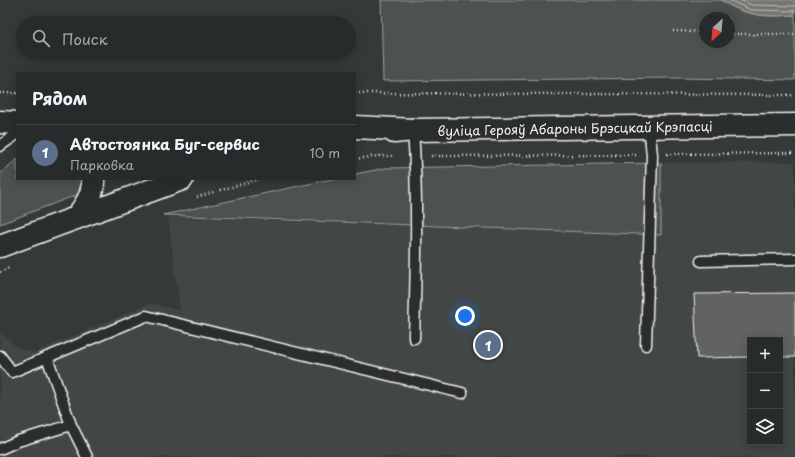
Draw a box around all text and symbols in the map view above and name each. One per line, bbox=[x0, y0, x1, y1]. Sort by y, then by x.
north arrow bbox=[699, 12, 735, 48]
search box bbox=[16, 16, 356, 60]
icon: search bbox=[30, 27, 52, 49]
text: Поиск bbox=[62, 27, 108, 50]
text: Рядом bbox=[32, 85, 87, 111]
street label: вуліца Герояў Абароны Брэсцкай Крэпасці bbox=[437, 116, 713, 140]
text: Автостоянка Буг-сервис bbox=[70, 132, 260, 155]
text: 1 bbox=[42, 143, 48, 162]
text: 10 m bbox=[310, 143, 340, 162]
text: Парковка bbox=[70, 155, 134, 174]
your location bbox=[455, 306, 475, 326]
pin: 1 bbox=[475, 330, 501, 360]
map controls bbox=[747, 337, 783, 445]
button: + bbox=[747, 337, 783, 373]
button: − bbox=[747, 373, 783, 409]
button: layers bbox=[747, 409, 783, 445]

